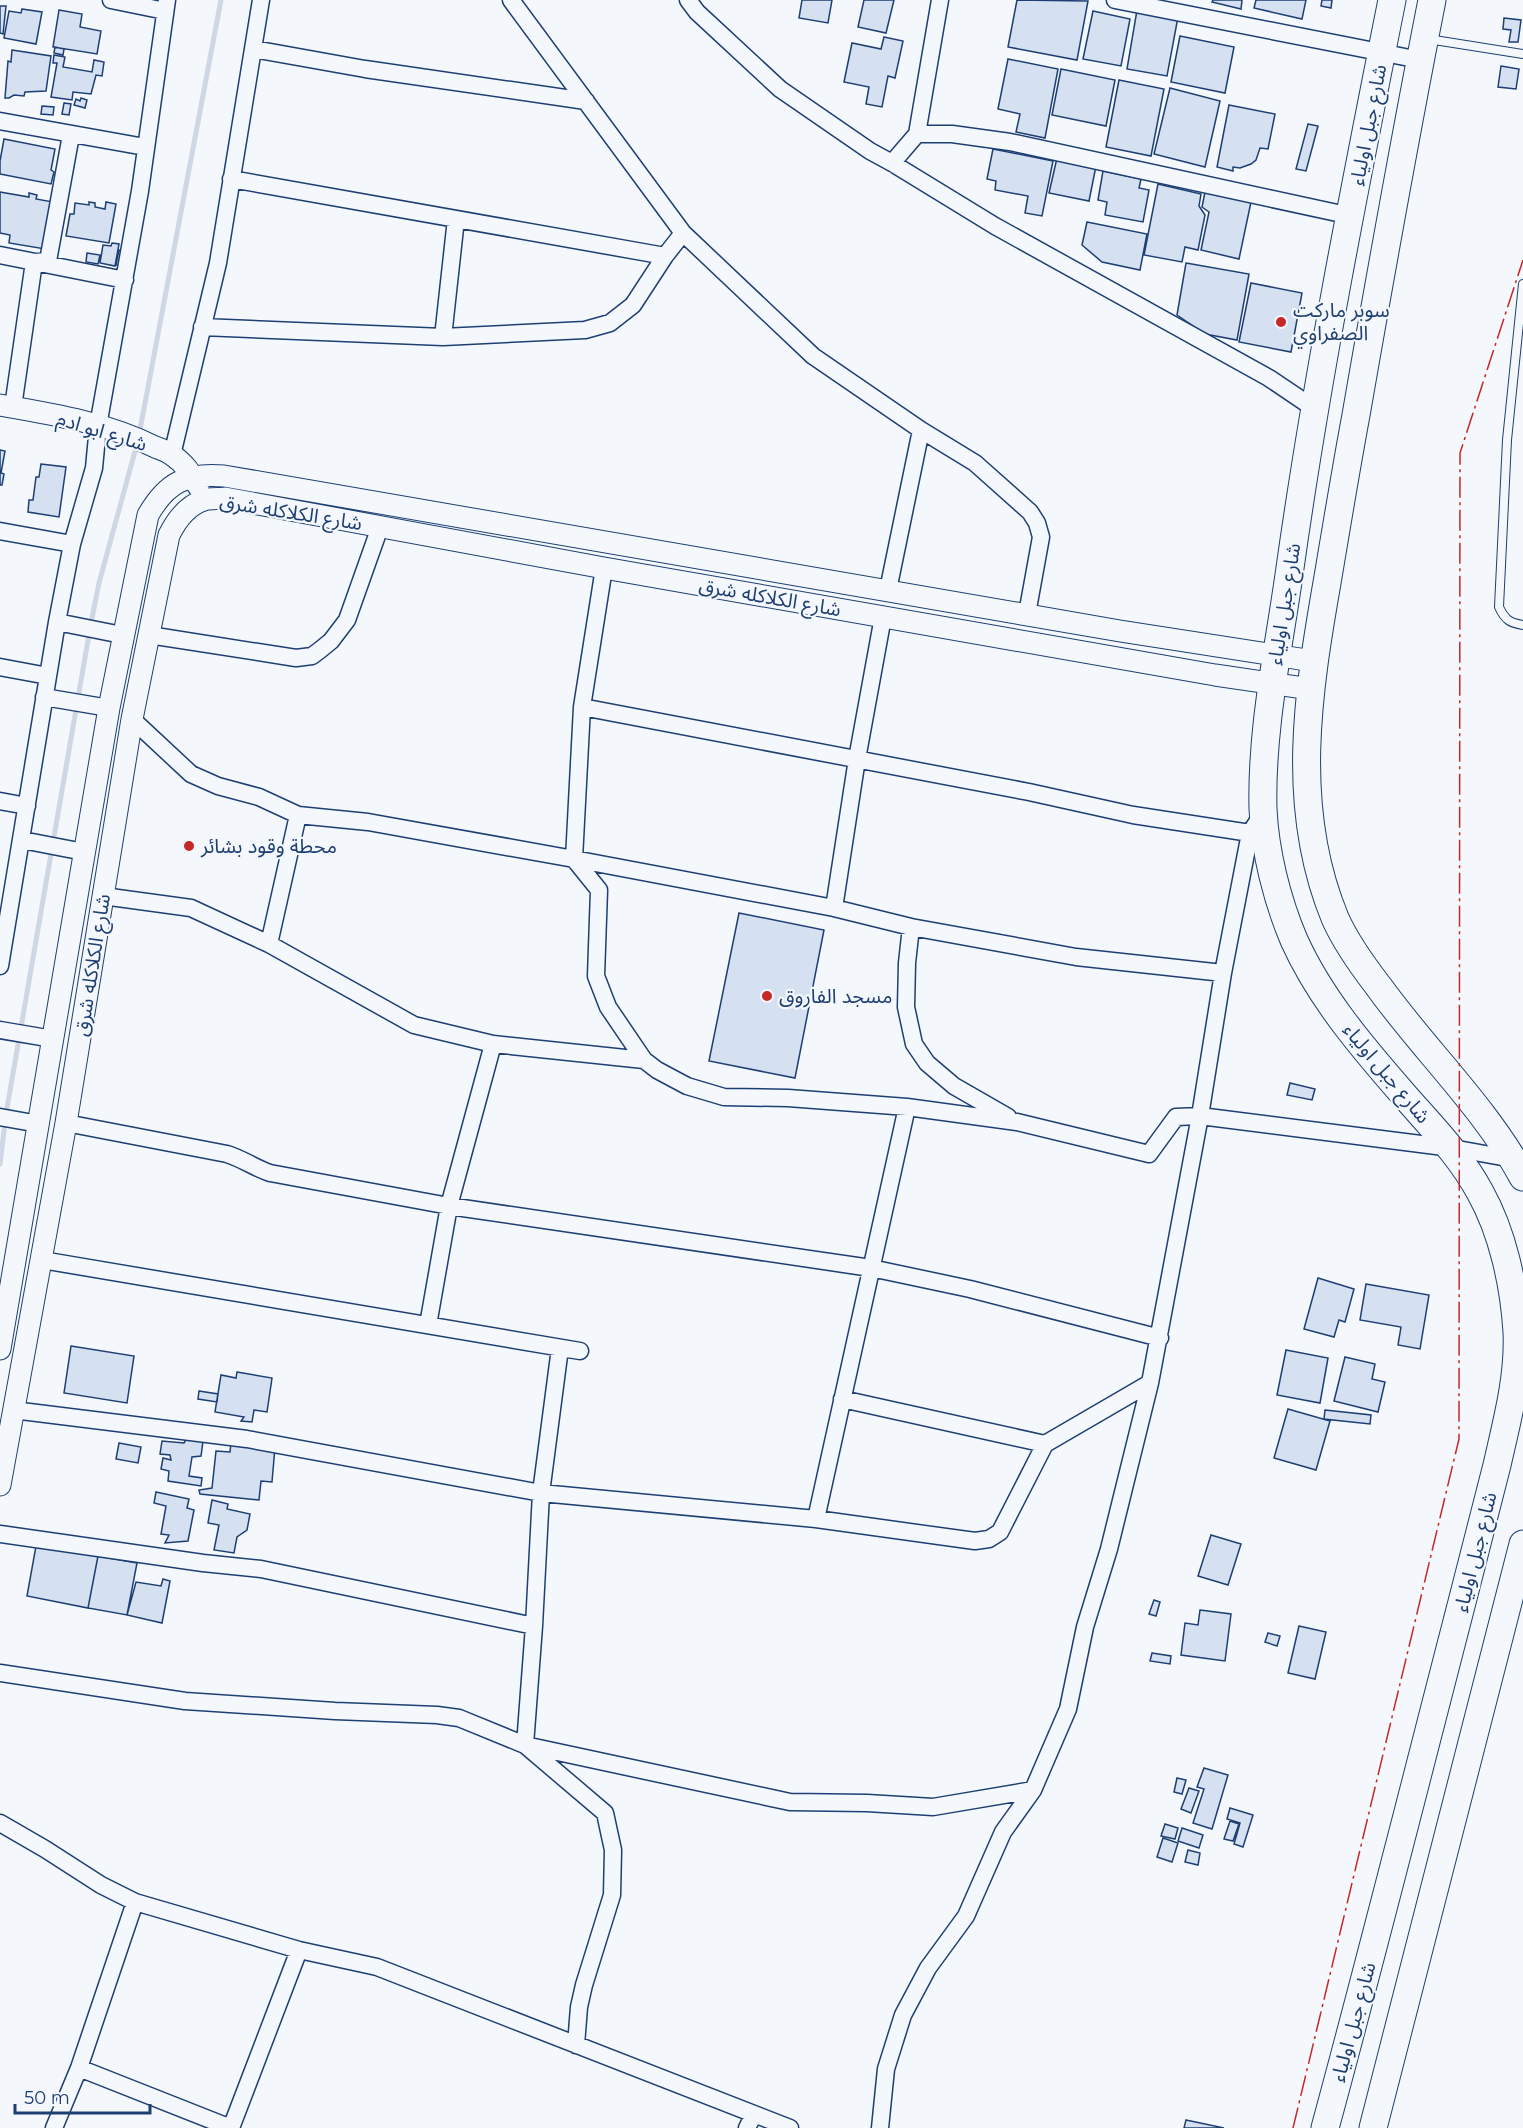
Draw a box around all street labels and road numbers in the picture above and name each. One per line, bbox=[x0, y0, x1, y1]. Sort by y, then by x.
street label: شارع جبل اولياء bbox=[1344, 62, 1394, 188]
street label: شارع ابو ادم bbox=[53, 406, 150, 459]
street label: شارع الكلاكله شرق bbox=[218, 489, 364, 538]
street label: شارع جبل اولياء bbox=[1263, 541, 1308, 667]
street label: شارع الكلاكله شرق bbox=[696, 573, 843, 624]
street label: شارع الكلاكله شرق bbox=[69, 892, 118, 1038]
street label: شارع جبل اولياء bbox=[1336, 1018, 1436, 1130]
street label: شارع جبل اولياء bbox=[1448, 1489, 1504, 1615]
street label: شارع جبل اولياء bbox=[1325, 1959, 1383, 2085]

